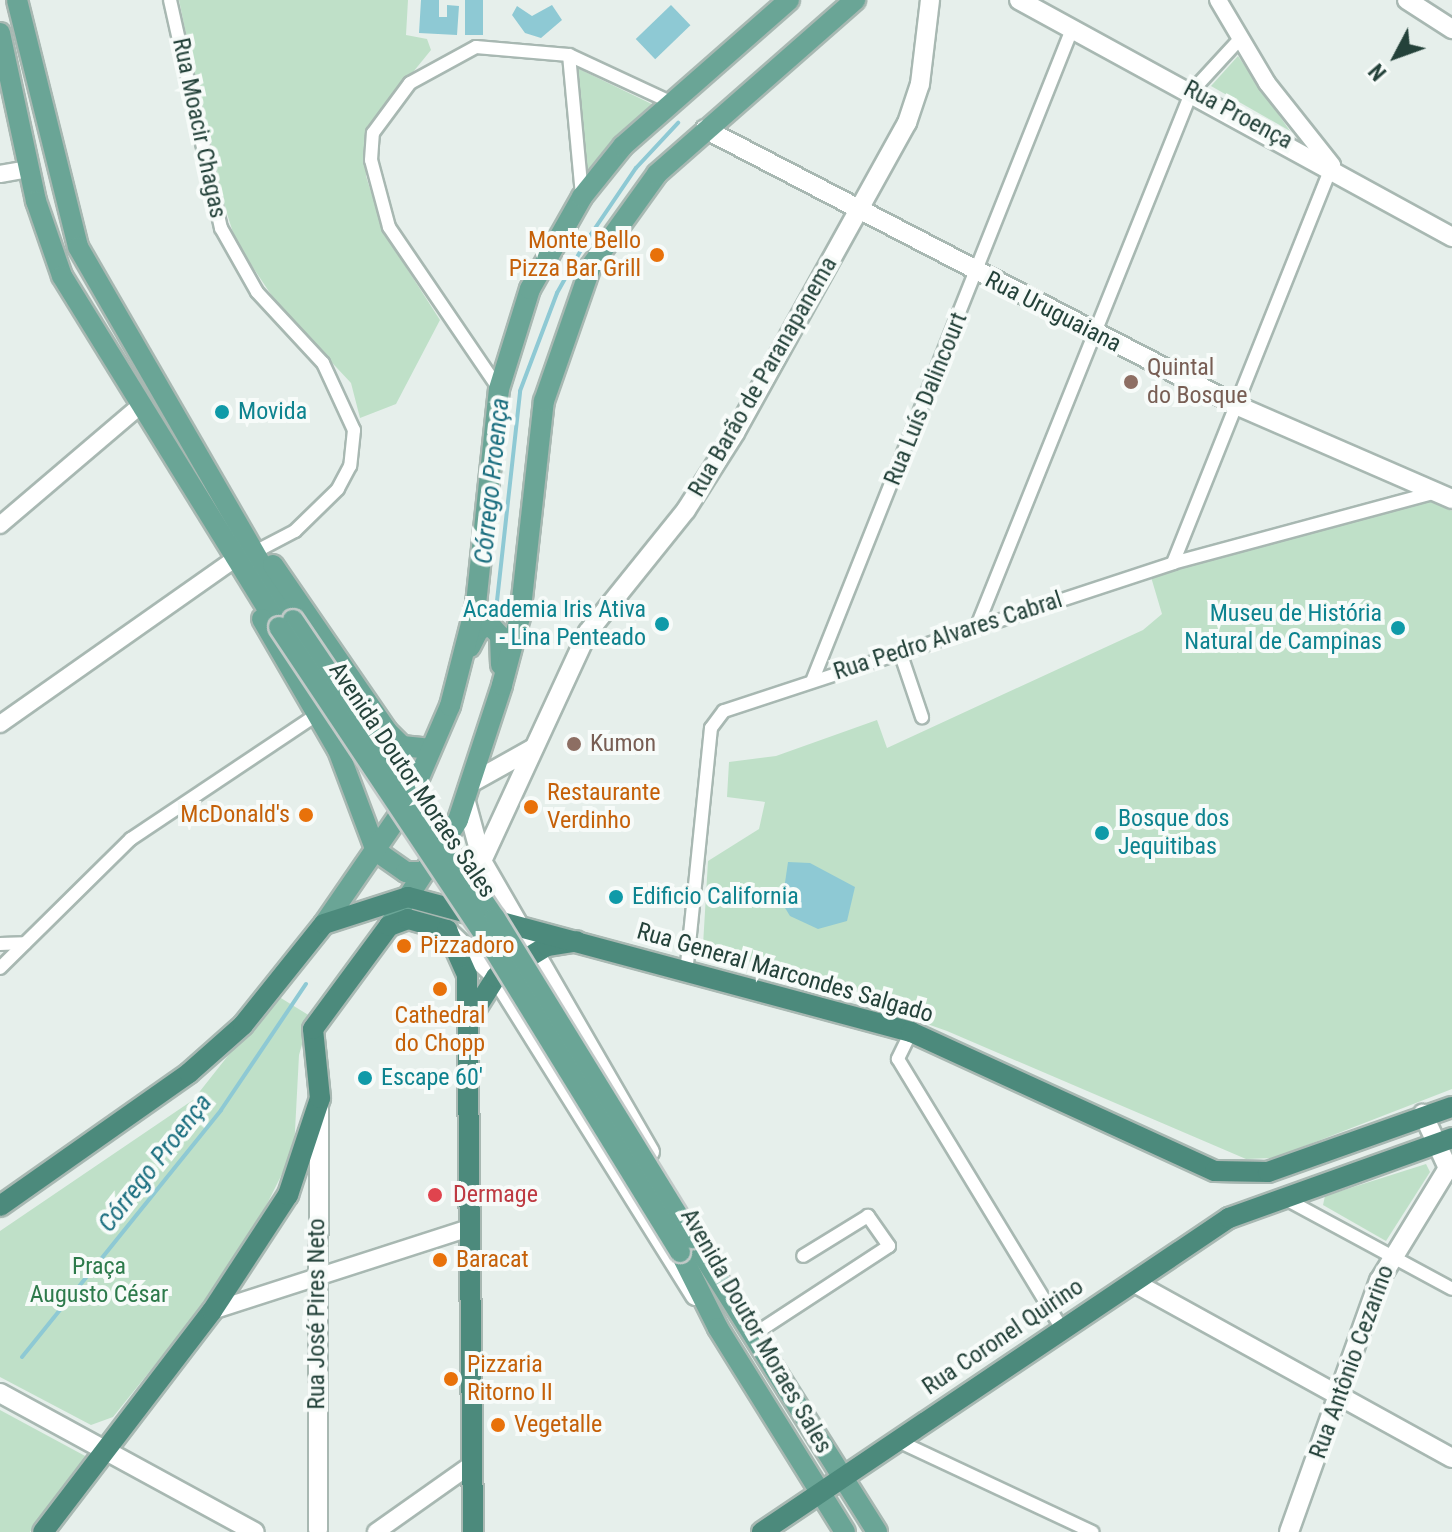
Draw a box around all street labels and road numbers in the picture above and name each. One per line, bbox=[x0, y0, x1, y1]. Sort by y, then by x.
street label: Rua Moacir Chagas bbox=[166, 35, 232, 221]
street label: Rua Proença bbox=[1179, 74, 1297, 156]
street label: Rua Barão de Paranapanema bbox=[682, 252, 844, 502]
street label: Rua Uruguaiana bbox=[980, 265, 1126, 359]
street label: Rua Luís Dalincourt bbox=[878, 309, 974, 489]
street label: Rua Pedro Alvares Cabral bbox=[830, 585, 1066, 687]
street label: Avenida Doutor Moraes Sales bbox=[322, 657, 502, 903]
street label: Rua General Marcondes Salgado bbox=[634, 917, 936, 1029]
street label: Avenida Doutor Moraes Sales bbox=[674, 1204, 838, 1458]
street label: Rua José Pires Neto bbox=[303, 1218, 331, 1410]
street label: Rua Antônio Cezarino bbox=[1304, 1261, 1400, 1463]
street label: Rua Coronel Quirino bbox=[917, 1272, 1089, 1402]

